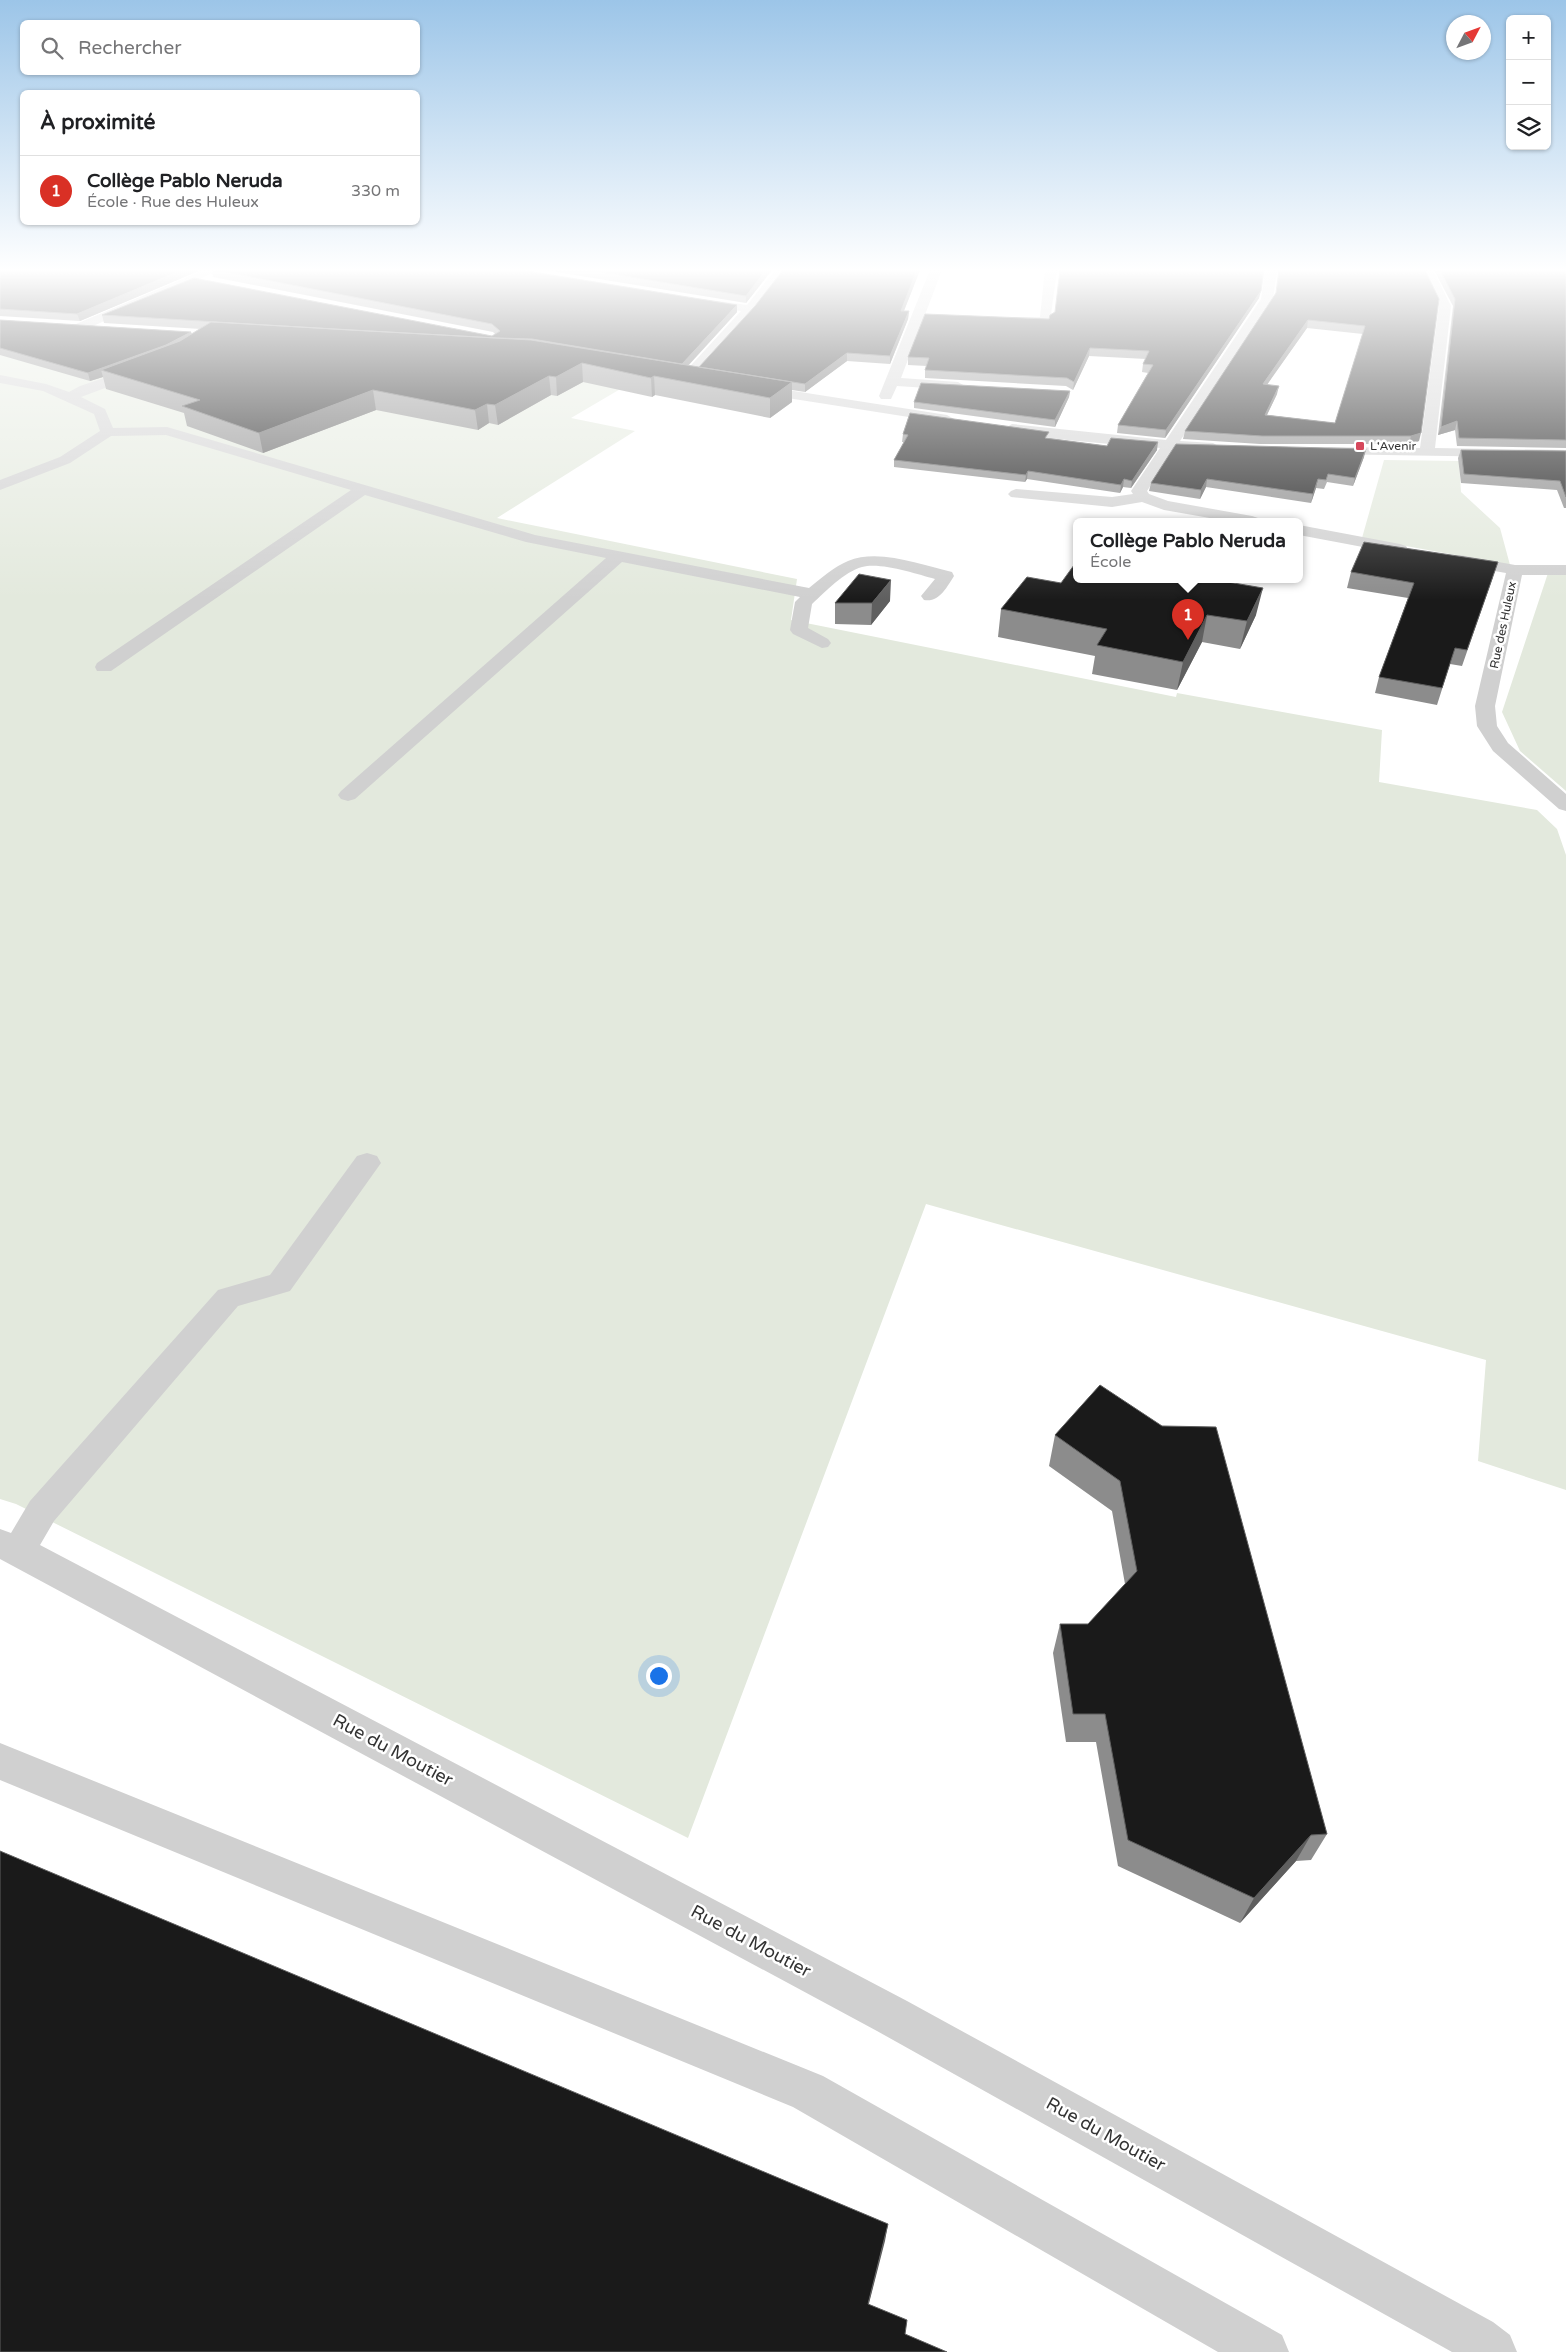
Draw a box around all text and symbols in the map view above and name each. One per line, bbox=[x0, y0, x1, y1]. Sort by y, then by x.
north arrow bbox=[1446, 15, 1491, 60]
map controls bbox=[1506, 15, 1551, 150]
button: + bbox=[1506, 15, 1551, 60]
search box bbox=[20, 20, 420, 75]
icon: search bbox=[38, 34, 66, 62]
text: Rechercher bbox=[78, 37, 181, 59]
button: − bbox=[1506, 60, 1551, 105]
button: layers bbox=[1506, 105, 1551, 150]
text: À proximité bbox=[40, 110, 155, 135]
text: Collège Pablo Neruda bbox=[87, 170, 283, 192]
text: 1 bbox=[51, 181, 61, 201]
text: 330 m bbox=[351, 181, 400, 201]
text: École · Rue des Huleux bbox=[87, 192, 259, 212]
place label: L'Avenir bbox=[1370, 439, 1416, 453]
marker: L'Avenir bbox=[1354, 440, 1366, 452]
popup bbox=[1073, 518, 1303, 583]
text: Collège Pablo Neruda bbox=[1090, 530, 1286, 552]
text: École bbox=[1090, 552, 1131, 572]
street label: Rue des Huleux bbox=[1487, 580, 1519, 670]
pin: 1 bbox=[1172, 599, 1204, 640]
your location bbox=[646, 1663, 672, 1689]
street label: Rue du Moutier bbox=[329, 1709, 457, 1791]
street label: Rue du Moutier bbox=[687, 1900, 815, 1982]
street label: Rue du Moutier bbox=[1042, 2092, 1170, 2176]

